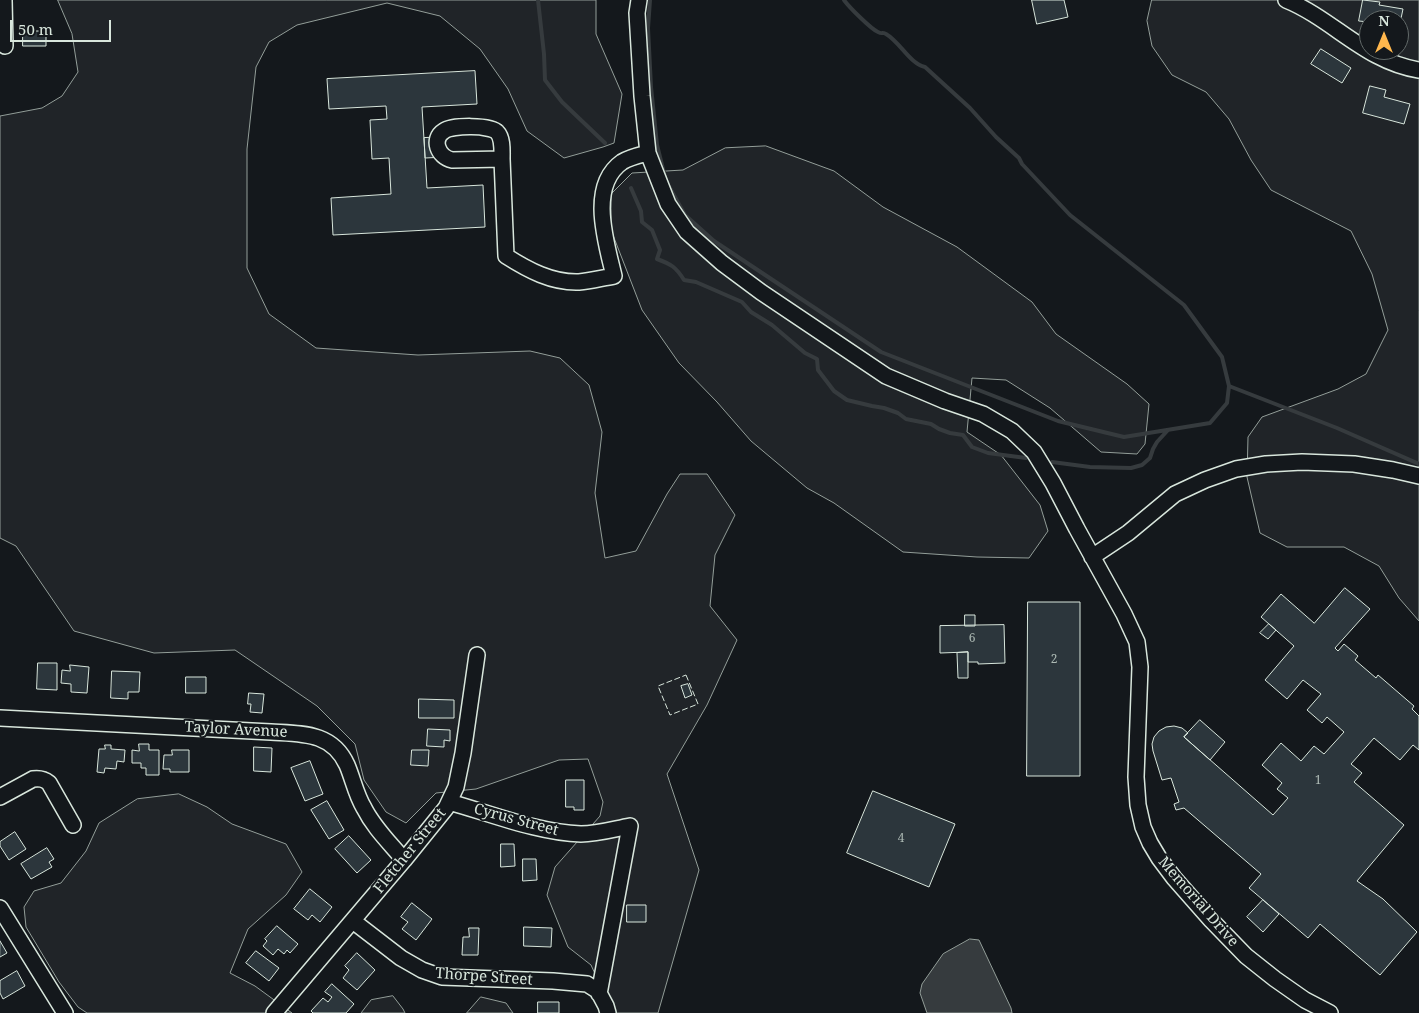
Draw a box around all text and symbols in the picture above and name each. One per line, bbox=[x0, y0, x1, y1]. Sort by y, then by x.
scale bar bbox=[12, 10, 114, 42]
north arrow bbox=[1359, 10, 1409, 60]
text: N bbox=[1378, 11, 1390, 30]
text: 50 m bbox=[18, 19, 53, 39]
house number: 6 bbox=[969, 632, 975, 646]
house number: 2 bbox=[1051, 653, 1057, 667]
street label: Taylor Avenue bbox=[184, 718, 288, 742]
house number: 1 bbox=[1315, 774, 1321, 788]
street label: Cyrus Street bbox=[472, 800, 560, 840]
street label: Fletcher Street bbox=[370, 805, 450, 897]
house number: 4 bbox=[898, 832, 904, 846]
street label: Memorial Drive bbox=[1154, 853, 1242, 951]
street label: Thorpe Street bbox=[435, 965, 533, 989]

